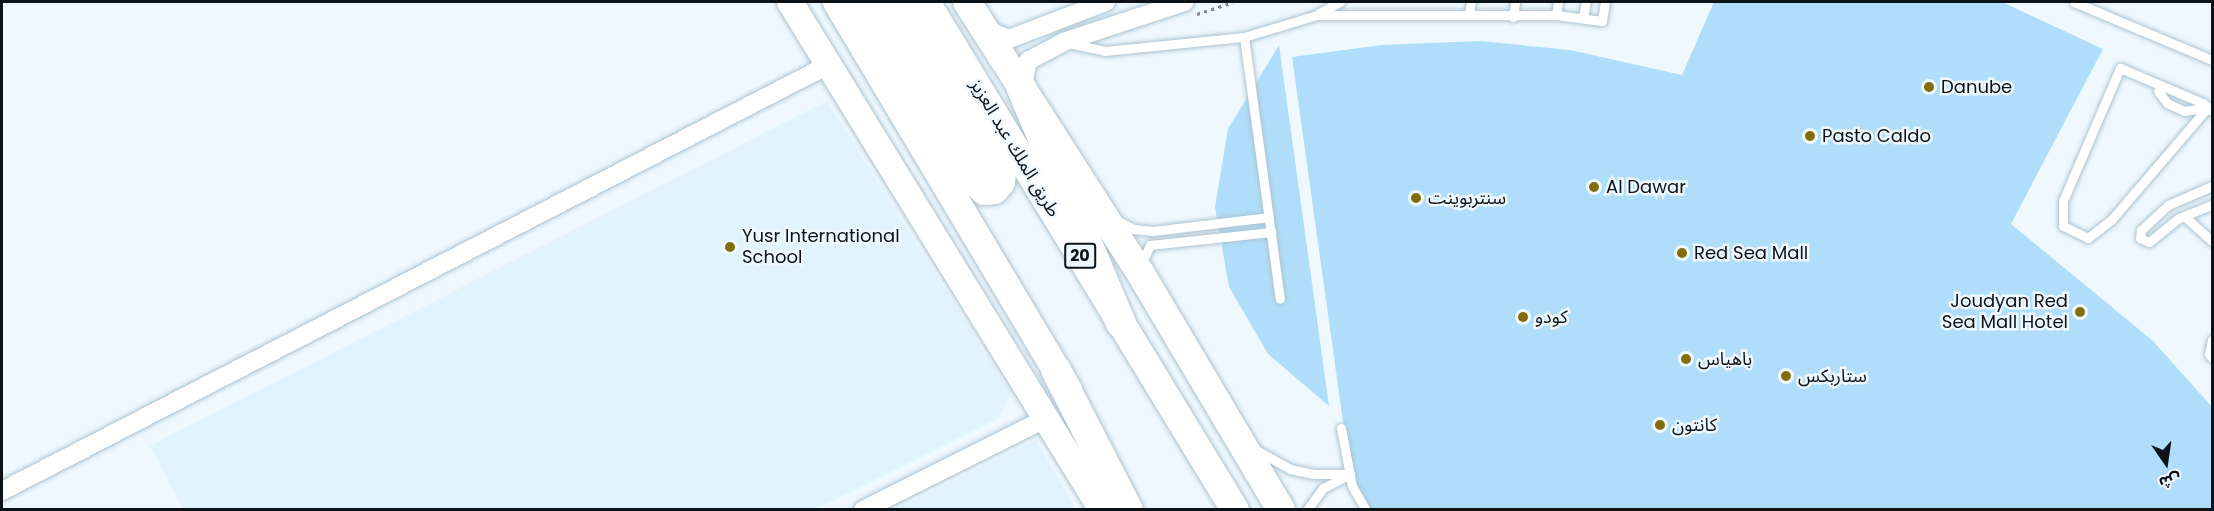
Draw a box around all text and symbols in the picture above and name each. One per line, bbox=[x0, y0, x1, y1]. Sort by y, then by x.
street label: طريق الملك عبد العزيز bbox=[965, 75, 1065, 221]
place label: Danube bbox=[1941, 76, 2012, 98]
marker: Danube bbox=[1922, 80, 1936, 94]
place label: Pasto Caldo bbox=[1822, 125, 1931, 147]
marker: Pasto Caldo bbox=[1803, 129, 1817, 143]
place label: Al Dawar bbox=[1606, 176, 1686, 198]
marker: Al Dawar bbox=[1587, 180, 1601, 194]
place label: سنتربوينت bbox=[1428, 187, 1506, 209]
marker: سنتربوينت bbox=[1409, 191, 1423, 205]
place label: Yusr International School bbox=[742, 226, 900, 268]
marker: Yusr International School bbox=[723, 240, 737, 254]
place label: Red Sea Mall bbox=[1694, 242, 1808, 264]
road number: 20 bbox=[1064, 243, 1096, 269]
marker: Red Sea Mall bbox=[1675, 246, 1689, 260]
place label: Joudyan Red Sea Mall Hotel bbox=[1942, 291, 2068, 334]
marker: Joudyan Red Sea Mall Hotel bbox=[2073, 305, 2087, 319]
place label: كودو bbox=[1535, 306, 1568, 328]
marker: كودو bbox=[1516, 310, 1530, 324]
place label: باهياس bbox=[1698, 348, 1752, 370]
marker: باهياس bbox=[1679, 352, 1693, 366]
place label: ستاربكس bbox=[1798, 365, 1867, 387]
marker: ستاربكس bbox=[1779, 369, 1793, 383]
place label: كانتون bbox=[1672, 414, 1717, 436]
marker: كانتون bbox=[1653, 418, 1667, 432]
north arrow bbox=[2136, 433, 2196, 493]
text: ش bbox=[2157, 467, 2183, 495]

